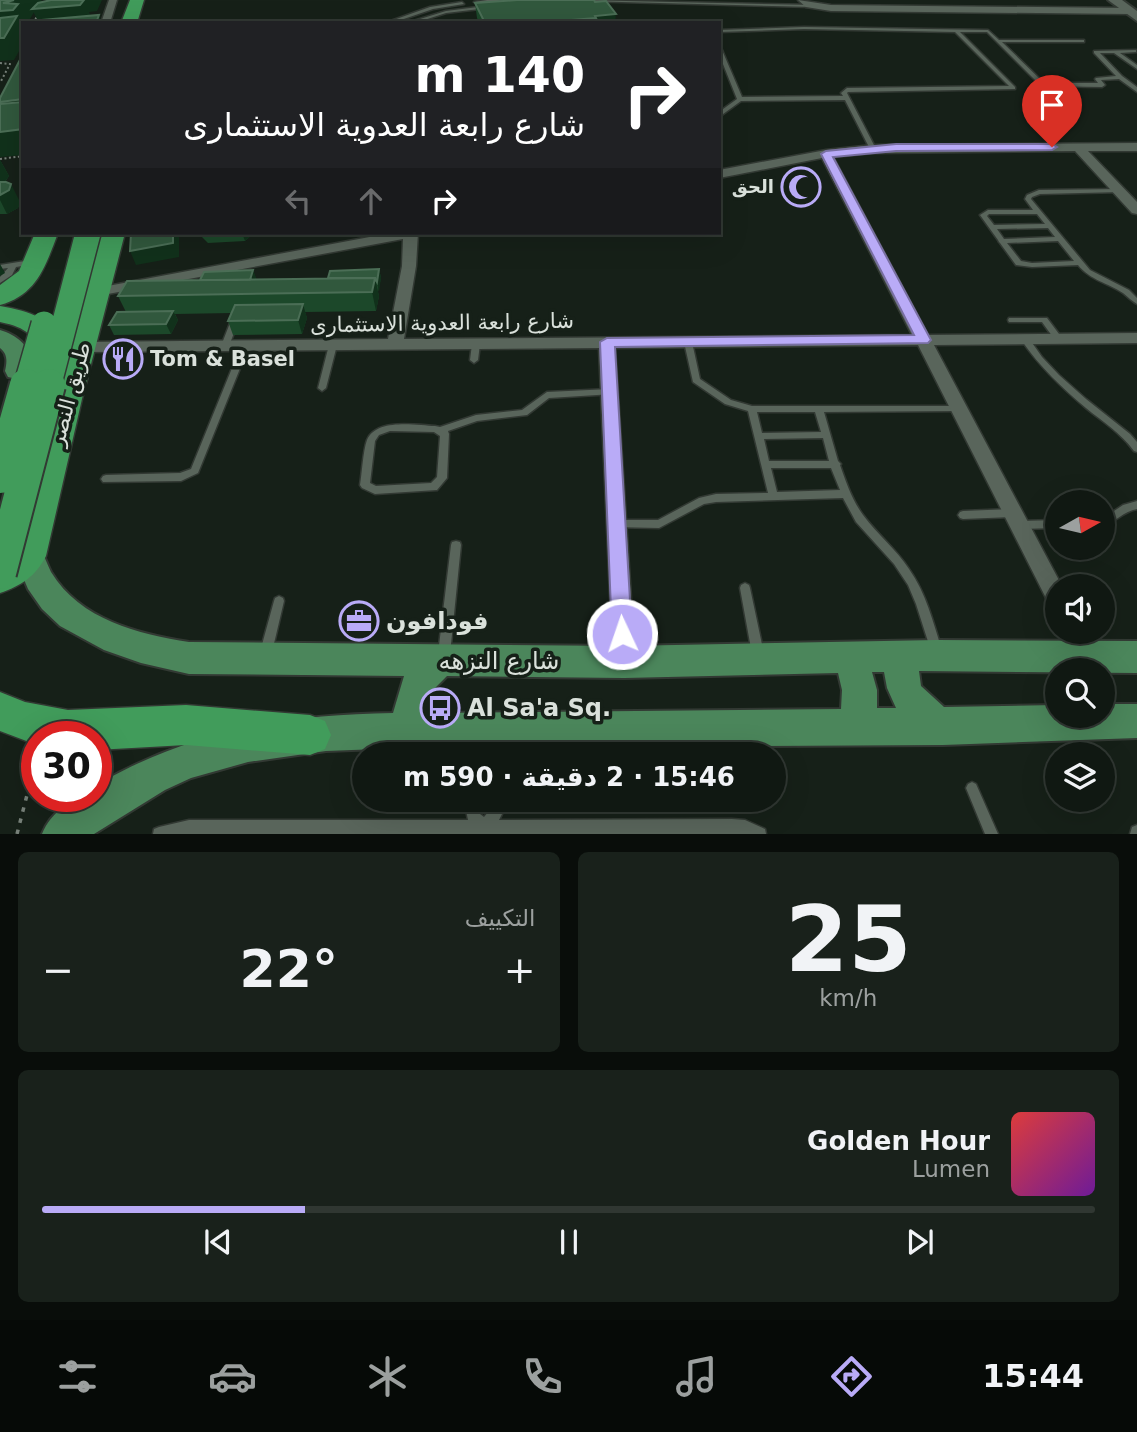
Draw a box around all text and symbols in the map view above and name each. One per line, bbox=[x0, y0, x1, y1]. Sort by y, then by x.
text: 140 m bbox=[415, 47, 585, 104]
icon: right bbox=[609, 49, 700, 140]
pin bbox=[1022, 75, 1082, 147]
icon: arrive bbox=[1033, 86, 1071, 124]
text: شارع رابعة العدوية الاستثمارى bbox=[183, 106, 585, 144]
mosque icon: الحق bbox=[780, 166, 822, 208]
place label: الحق bbox=[732, 176, 774, 198]
icon: left bbox=[279, 182, 317, 220]
icon: ahead bbox=[352, 182, 390, 220]
icon: right bbox=[425, 182, 463, 220]
street label: شارع رابعة العدوية الاستثمارى bbox=[310, 309, 574, 337]
restaurant icon: Tom & Basel bbox=[102, 338, 144, 380]
street label: طريق النصر bbox=[44, 339, 95, 450]
place label: Tom & Basel bbox=[150, 347, 295, 371]
north arrow bbox=[1045, 490, 1115, 560]
map controls bbox=[1045, 490, 1115, 812]
button: sound bbox=[1045, 574, 1115, 644]
position arrow bbox=[585, 597, 659, 671]
office icon: فودافون bbox=[338, 600, 380, 642]
place label: فودافون bbox=[386, 607, 489, 635]
street label: شارع النزهه bbox=[439, 647, 559, 675]
button: search bbox=[1045, 658, 1115, 728]
bus stop icon: Al Sa'a Sq. bbox=[419, 687, 461, 729]
place label: Al Sa'a Sq. bbox=[467, 694, 611, 722]
speed limit sign: 30 bbox=[21, 721, 112, 812]
button: layers bbox=[1045, 742, 1115, 812]
text: 15:46 · 2 دقيقة · 590 m bbox=[403, 762, 735, 792]
text: 25 bbox=[785, 887, 912, 992]
text: التكييف bbox=[465, 905, 536, 931]
text: 22° bbox=[240, 939, 338, 999]
text: − bbox=[42, 948, 74, 992]
text: + bbox=[504, 948, 536, 992]
text: km/h bbox=[819, 985, 877, 1011]
text: Golden Hour bbox=[807, 1126, 990, 1156]
text: Lumen bbox=[912, 1156, 990, 1182]
icon: previous bbox=[199, 1223, 237, 1261]
icon: pause bbox=[550, 1223, 588, 1261]
icon: next bbox=[901, 1223, 939, 1261]
icon: filters bbox=[53, 1352, 102, 1401]
icon: car bbox=[208, 1352, 257, 1401]
icon: climate bbox=[363, 1352, 412, 1401]
icon: phone bbox=[518, 1352, 567, 1401]
icon: music bbox=[672, 1352, 721, 1401]
icon: directions bbox=[827, 1352, 876, 1401]
text: 15:44 bbox=[982, 1357, 1084, 1395]

